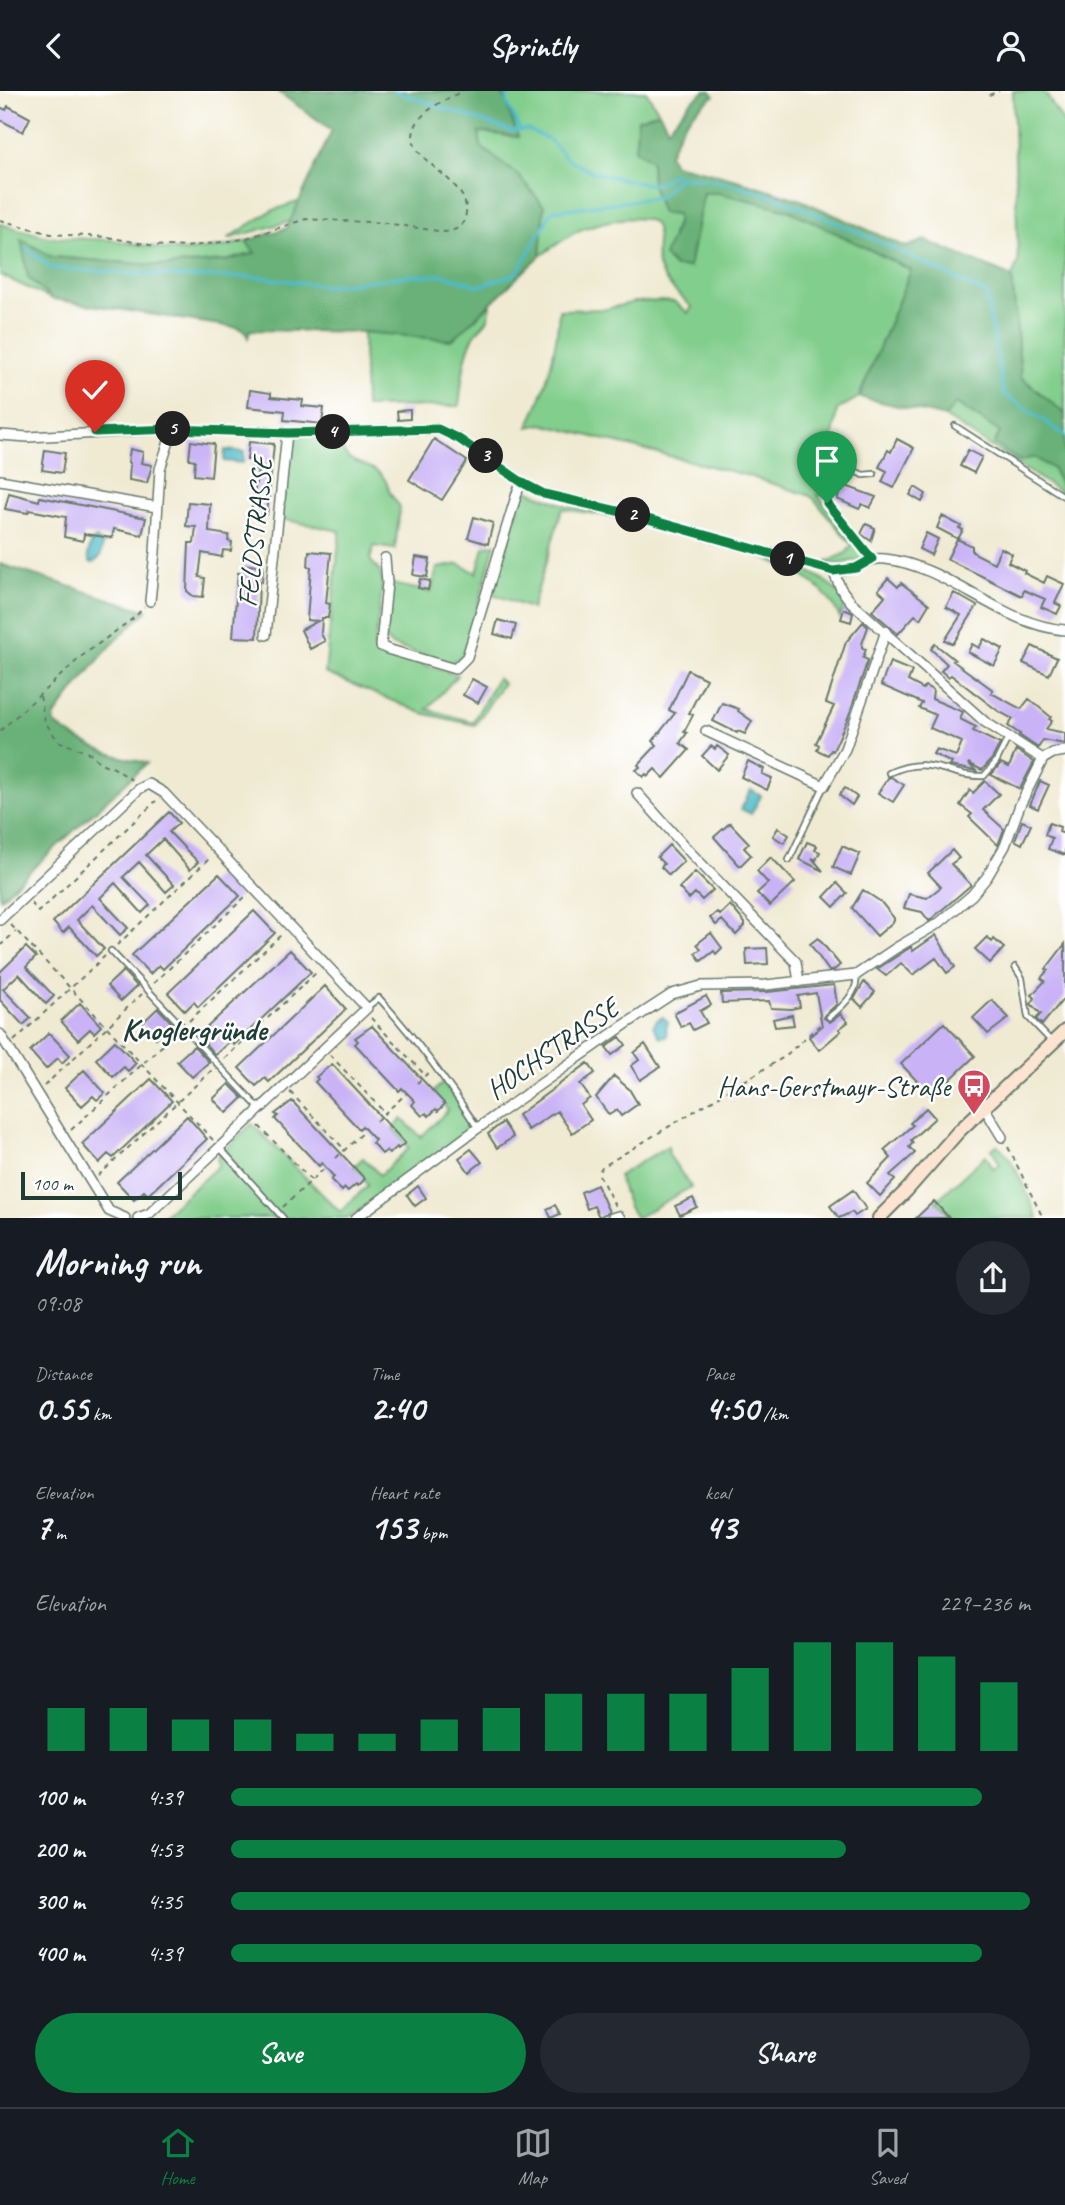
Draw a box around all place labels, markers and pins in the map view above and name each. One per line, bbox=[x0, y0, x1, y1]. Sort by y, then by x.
pin bbox=[65, 360, 125, 432]
pin: 5 bbox=[156, 411, 190, 447]
pin: 4 bbox=[316, 415, 350, 449]
pin bbox=[797, 431, 857, 503]
pin: 3 bbox=[468, 439, 504, 473]
pin: 2 bbox=[616, 497, 650, 533]
pin: 1 bbox=[770, 541, 806, 577]
bus stop icon: Hans-Gerstmayr-Straße bbox=[955, 1067, 993, 1116]
place label: Hans-Gerstmayr-Straße bbox=[717, 1069, 952, 1104]

